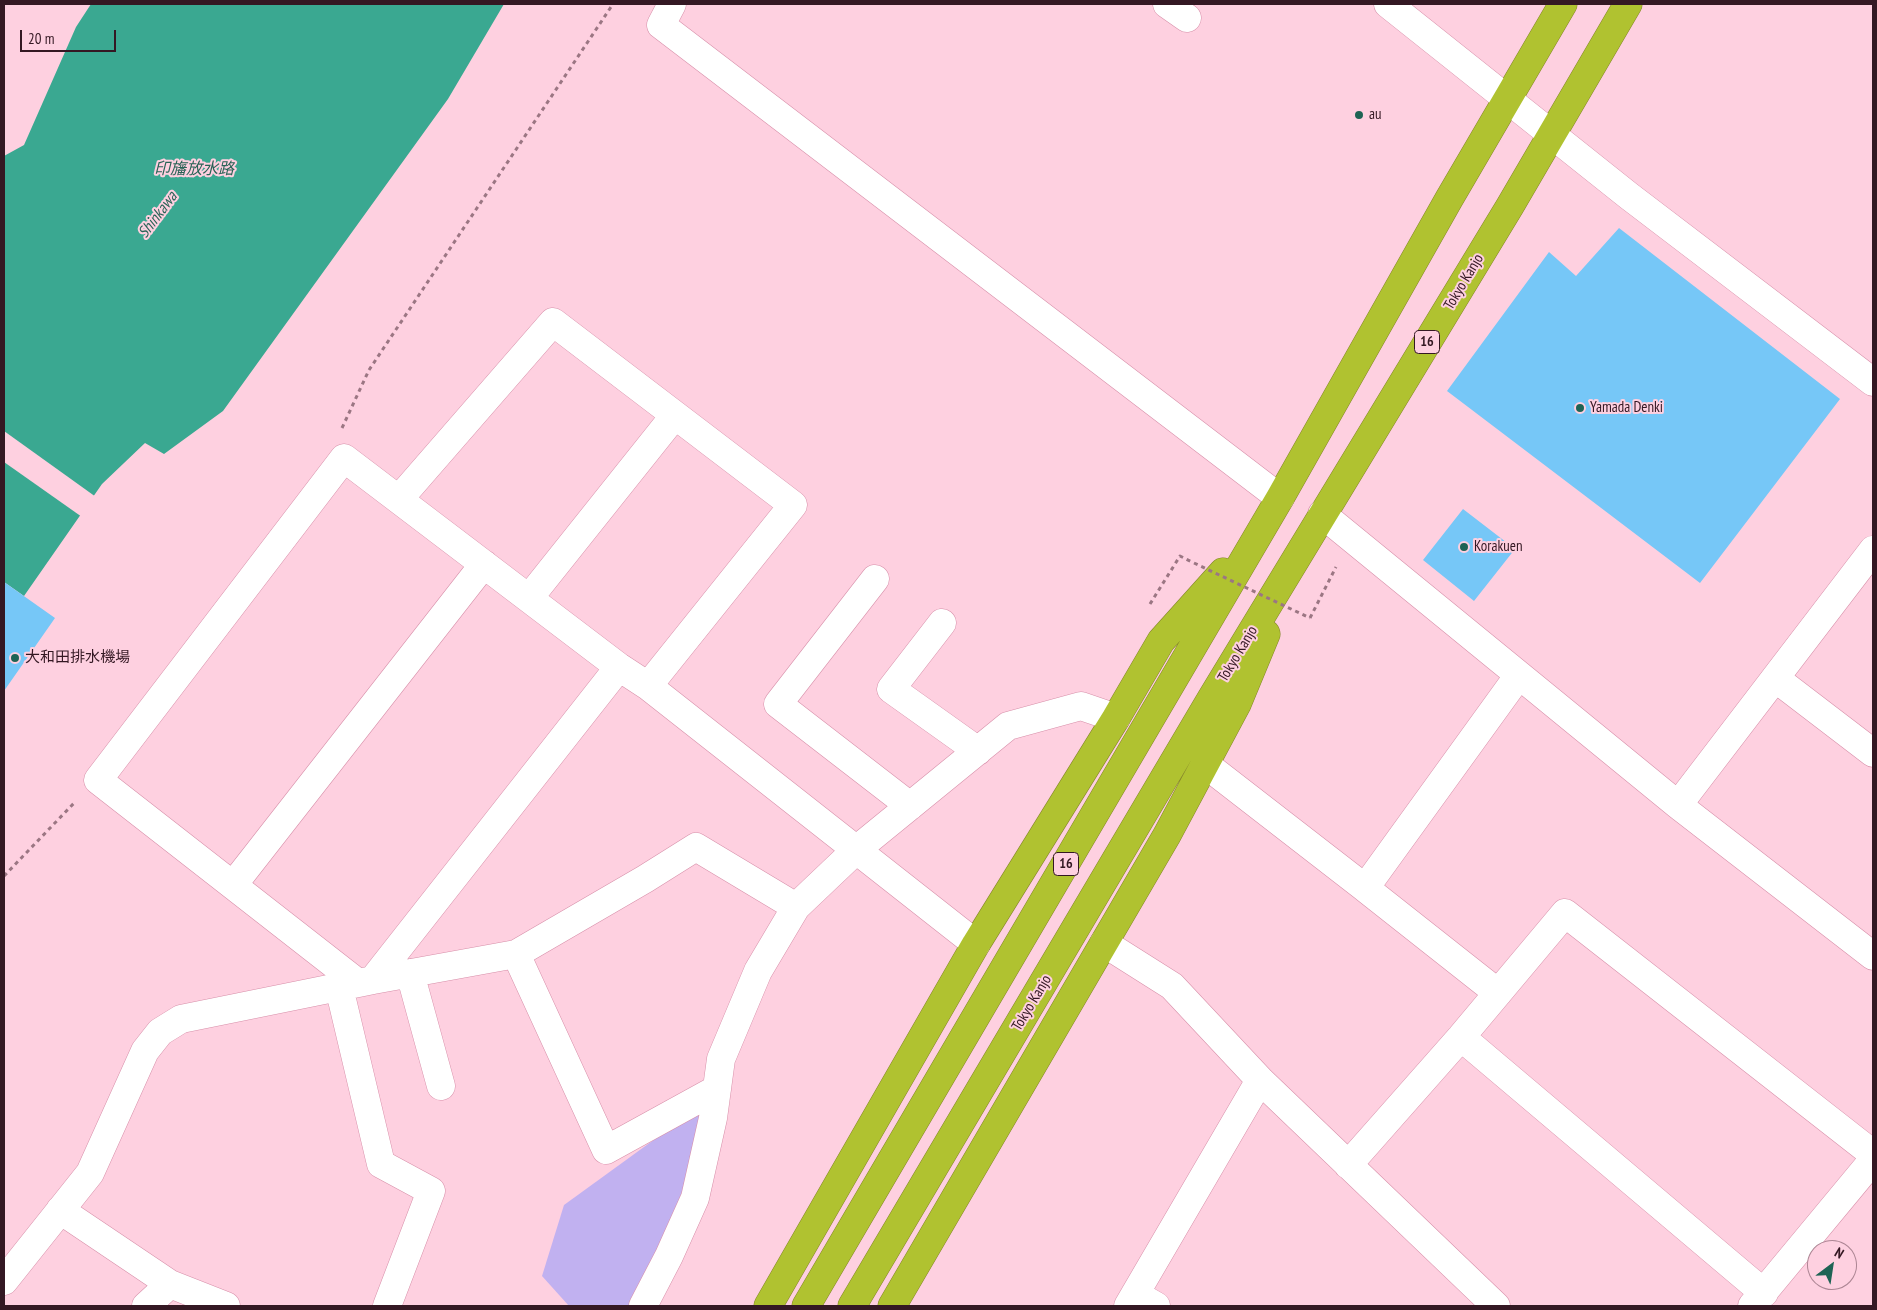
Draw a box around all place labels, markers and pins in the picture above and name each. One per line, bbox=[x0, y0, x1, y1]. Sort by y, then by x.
place label: au bbox=[1369, 106, 1382, 124]
marker: au bbox=[1353, 109, 1365, 121]
place label: Yamada Denki bbox=[1590, 399, 1663, 417]
marker: Yamada Denki bbox=[1574, 402, 1586, 414]
place label: Korakuen bbox=[1474, 538, 1523, 556]
marker: Korakuen bbox=[1458, 541, 1470, 553]
place label: 大和田排水機場 bbox=[25, 649, 130, 667]
marker: 大和田排水機場 bbox=[9, 652, 21, 664]

